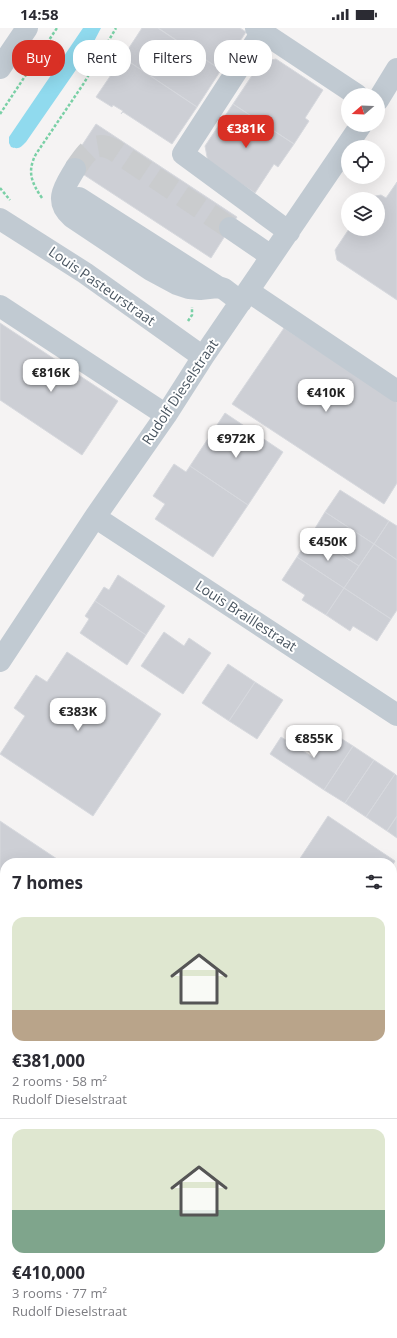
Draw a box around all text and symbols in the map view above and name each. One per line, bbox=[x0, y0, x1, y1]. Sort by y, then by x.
text: 14:58 bbox=[20, 4, 59, 24]
chip: Buy bbox=[12, 40, 65, 76]
chip: Rent bbox=[73, 40, 131, 76]
chip: Filters bbox=[139, 40, 206, 76]
chip: New bbox=[214, 40, 272, 76]
north arrow bbox=[341, 88, 385, 132]
map controls bbox=[341, 88, 385, 236]
pin: €381K bbox=[218, 115, 274, 149]
text: €381K bbox=[227, 119, 265, 137]
button: locate bbox=[341, 140, 385, 184]
button: layers bbox=[341, 192, 385, 236]
street label: Louis Pasteurstraat bbox=[45, 242, 159, 330]
street label: Rudolf Dieselstraat bbox=[137, 335, 222, 448]
pin: €816K bbox=[23, 359, 79, 393]
text: €816K bbox=[32, 363, 70, 381]
pin: €410K bbox=[298, 379, 354, 413]
text: €410K bbox=[307, 383, 345, 401]
pin: €972K bbox=[208, 425, 264, 459]
text: €972K bbox=[217, 429, 255, 447]
pin: €450K bbox=[300, 528, 356, 562]
text: €450K bbox=[309, 532, 347, 550]
street label: Louis Braillestraat bbox=[192, 576, 301, 655]
pin: €383K bbox=[50, 698, 106, 732]
text: €383K bbox=[59, 702, 97, 720]
pin: €855K bbox=[286, 725, 342, 759]
text: €855K bbox=[295, 729, 333, 747]
text: 7 homes bbox=[12, 871, 83, 894]
icon: filters bbox=[363, 871, 385, 893]
icon: home bbox=[163, 943, 235, 1015]
text: €381,000 bbox=[12, 1049, 85, 1072]
text: 2 rooms · 58 m² bbox=[12, 1072, 107, 1090]
text: Rudolf Dieselstraat bbox=[12, 1090, 127, 1108]
icon: home bbox=[163, 1155, 235, 1227]
text: €410,000 bbox=[12, 1261, 85, 1284]
text: 3 rooms · 77 m² bbox=[12, 1284, 107, 1302]
text: Rudolf Dieselstraat bbox=[12, 1302, 127, 1320]

